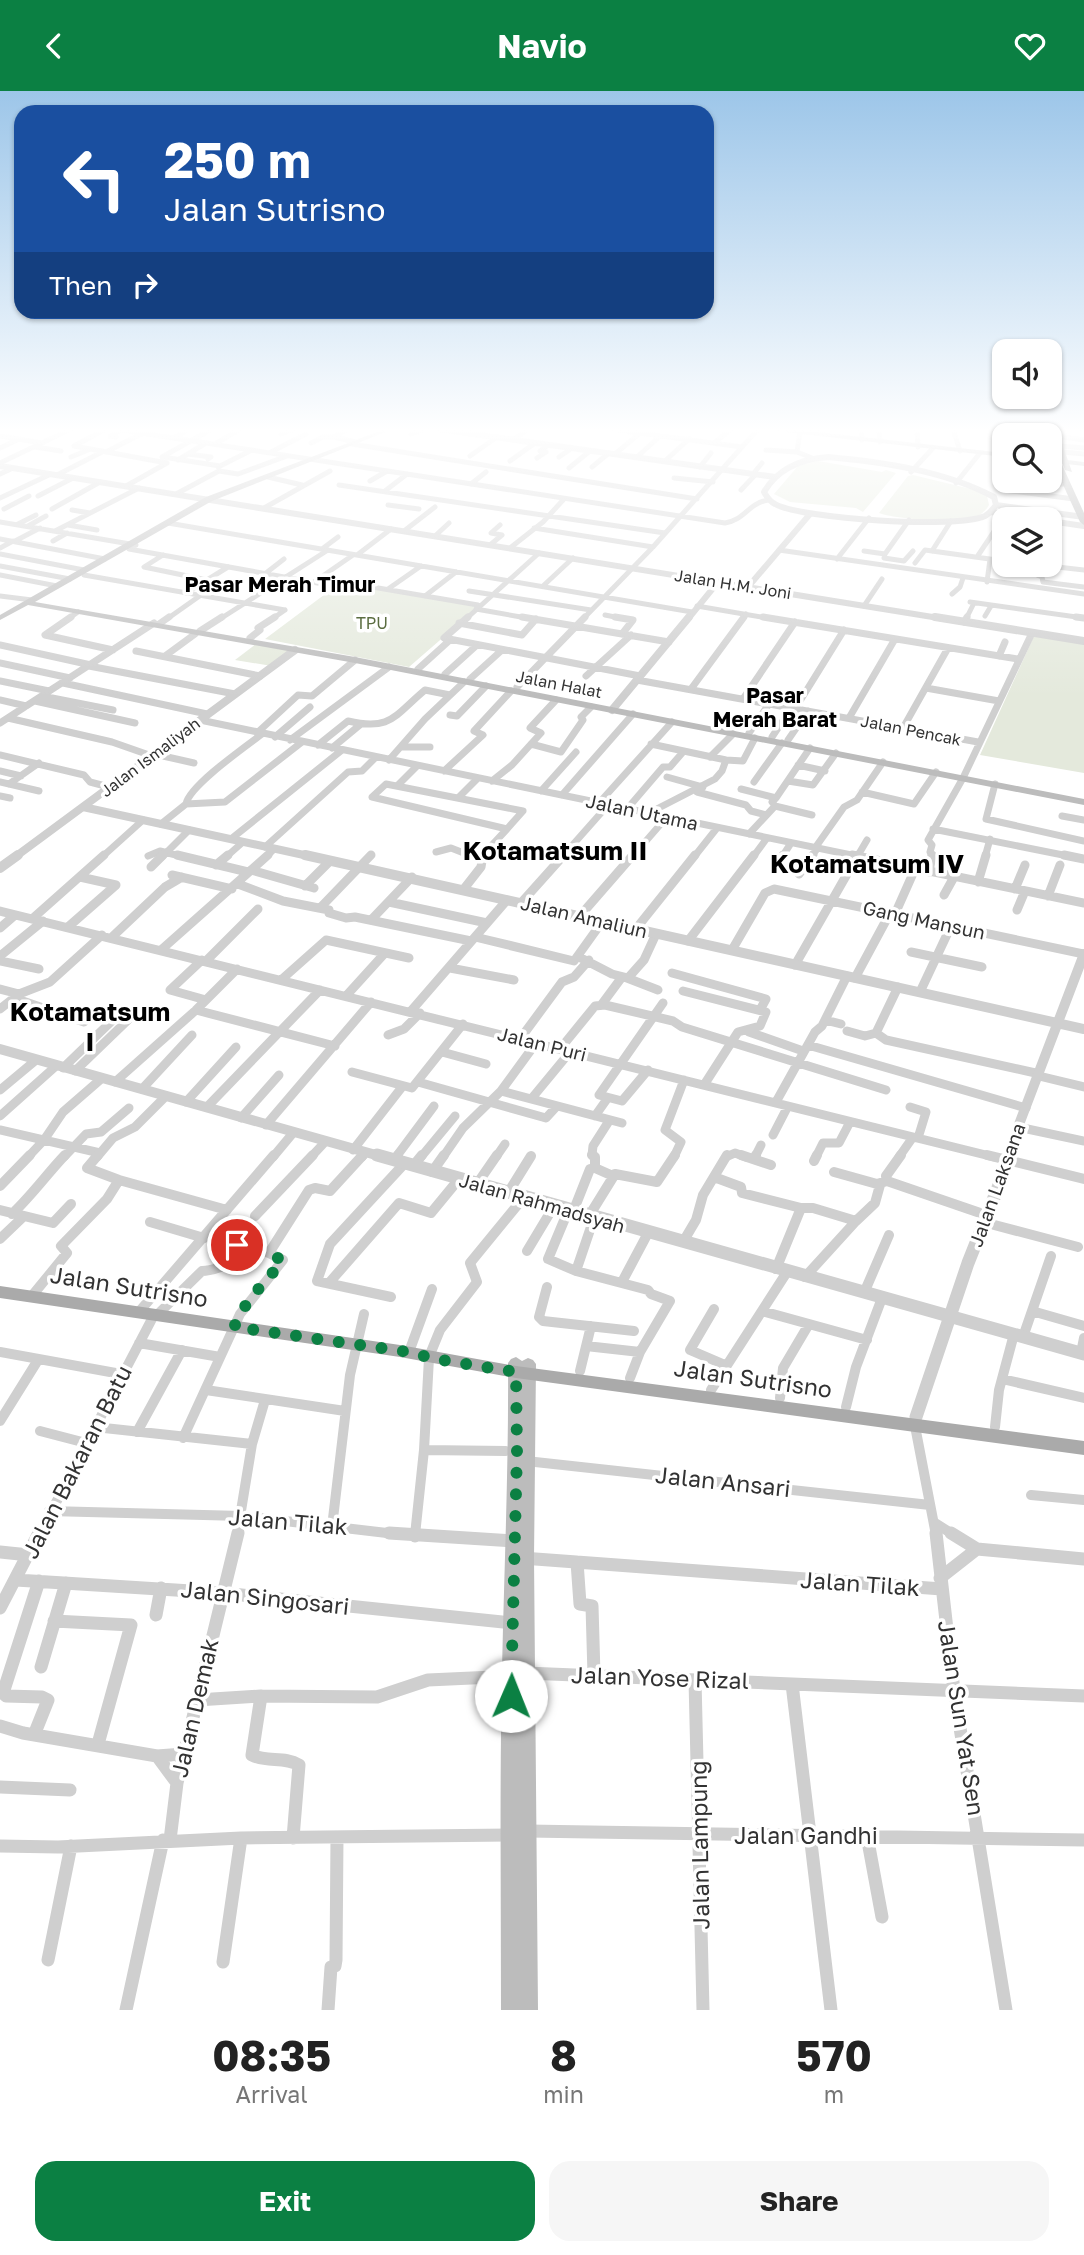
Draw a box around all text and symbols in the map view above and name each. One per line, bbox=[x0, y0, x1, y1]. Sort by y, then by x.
icon: back bbox=[35, 27, 73, 65]
text: Navio bbox=[497, 27, 587, 65]
icon: heart bbox=[1011, 27, 1049, 65]
text: 250 m bbox=[164, 130, 311, 189]
icon: left bbox=[49, 133, 140, 224]
text: Jalan Sutrisno bbox=[164, 190, 385, 228]
icon: right bbox=[126, 266, 164, 304]
text: Then bbox=[49, 270, 112, 301]
map controls bbox=[992, 339, 1062, 577]
button: sound bbox=[992, 339, 1062, 409]
button: search bbox=[992, 423, 1062, 493]
button: layers bbox=[992, 507, 1062, 577]
street label: Jalan H.M. Joni bbox=[673, 565, 793, 603]
district label: Pasar Merah Timur bbox=[185, 571, 375, 597]
park label: TPU bbox=[356, 613, 388, 633]
street label: Jalan Halat bbox=[514, 666, 604, 702]
district label: Pasar Merah Barat bbox=[713, 682, 837, 732]
street label: Jalan Pencak bbox=[859, 710, 963, 750]
street label: Jalan Ismaliyah bbox=[96, 713, 204, 801]
street label: Jalan Utama bbox=[584, 788, 700, 835]
district label: Kotamatsum II bbox=[463, 835, 647, 866]
district label: Kotamatsum IV bbox=[770, 848, 965, 879]
street label: Jalan Amaliun bbox=[519, 891, 650, 942]
street label: Gang Mansun bbox=[861, 895, 987, 944]
district label: Kotamatsum I bbox=[10, 996, 170, 1057]
street label: Jalan Puri bbox=[495, 1021, 589, 1066]
street label: Jalan Laksana bbox=[963, 1120, 1030, 1250]
street label: Jalan Rahmadsyah bbox=[457, 1168, 628, 1237]
pin bbox=[207, 1215, 267, 1275]
icon: arrive bbox=[218, 1226, 256, 1264]
street label: Jalan Sutrisno bbox=[48, 1260, 210, 1312]
street label: Jalan Sutrisno bbox=[672, 1353, 834, 1403]
street label: Jalan Bakaran Batu bbox=[15, 1360, 137, 1563]
street label: Jalan Ansari bbox=[654, 1460, 792, 1502]
street label: Jalan Tilak bbox=[227, 1502, 349, 1540]
street label: Jalan Tilak bbox=[799, 1565, 921, 1601]
street label: Jalan Singosari bbox=[179, 1574, 351, 1620]
street label: Jalan Sun Yat Sen bbox=[933, 1618, 991, 1817]
street label: Jalan Demak bbox=[164, 1636, 224, 1780]
position arrow bbox=[474, 1659, 548, 1733]
street label: Jalan Yose Rizal bbox=[571, 1660, 749, 1694]
street label: Jalan Lampung bbox=[684, 1760, 714, 1930]
street label: Jalan Gandhi bbox=[734, 1821, 878, 1849]
text: 08:35 bbox=[212, 2030, 331, 2080]
text: 8 bbox=[550, 2030, 577, 2080]
text: 570 bbox=[796, 2030, 872, 2080]
text: Arrival bbox=[236, 2080, 308, 2108]
text: min bbox=[543, 2080, 584, 2108]
text: m bbox=[824, 2080, 844, 2108]
button: Exit bbox=[35, 2161, 535, 2241]
button: Share bbox=[549, 2161, 1049, 2241]

